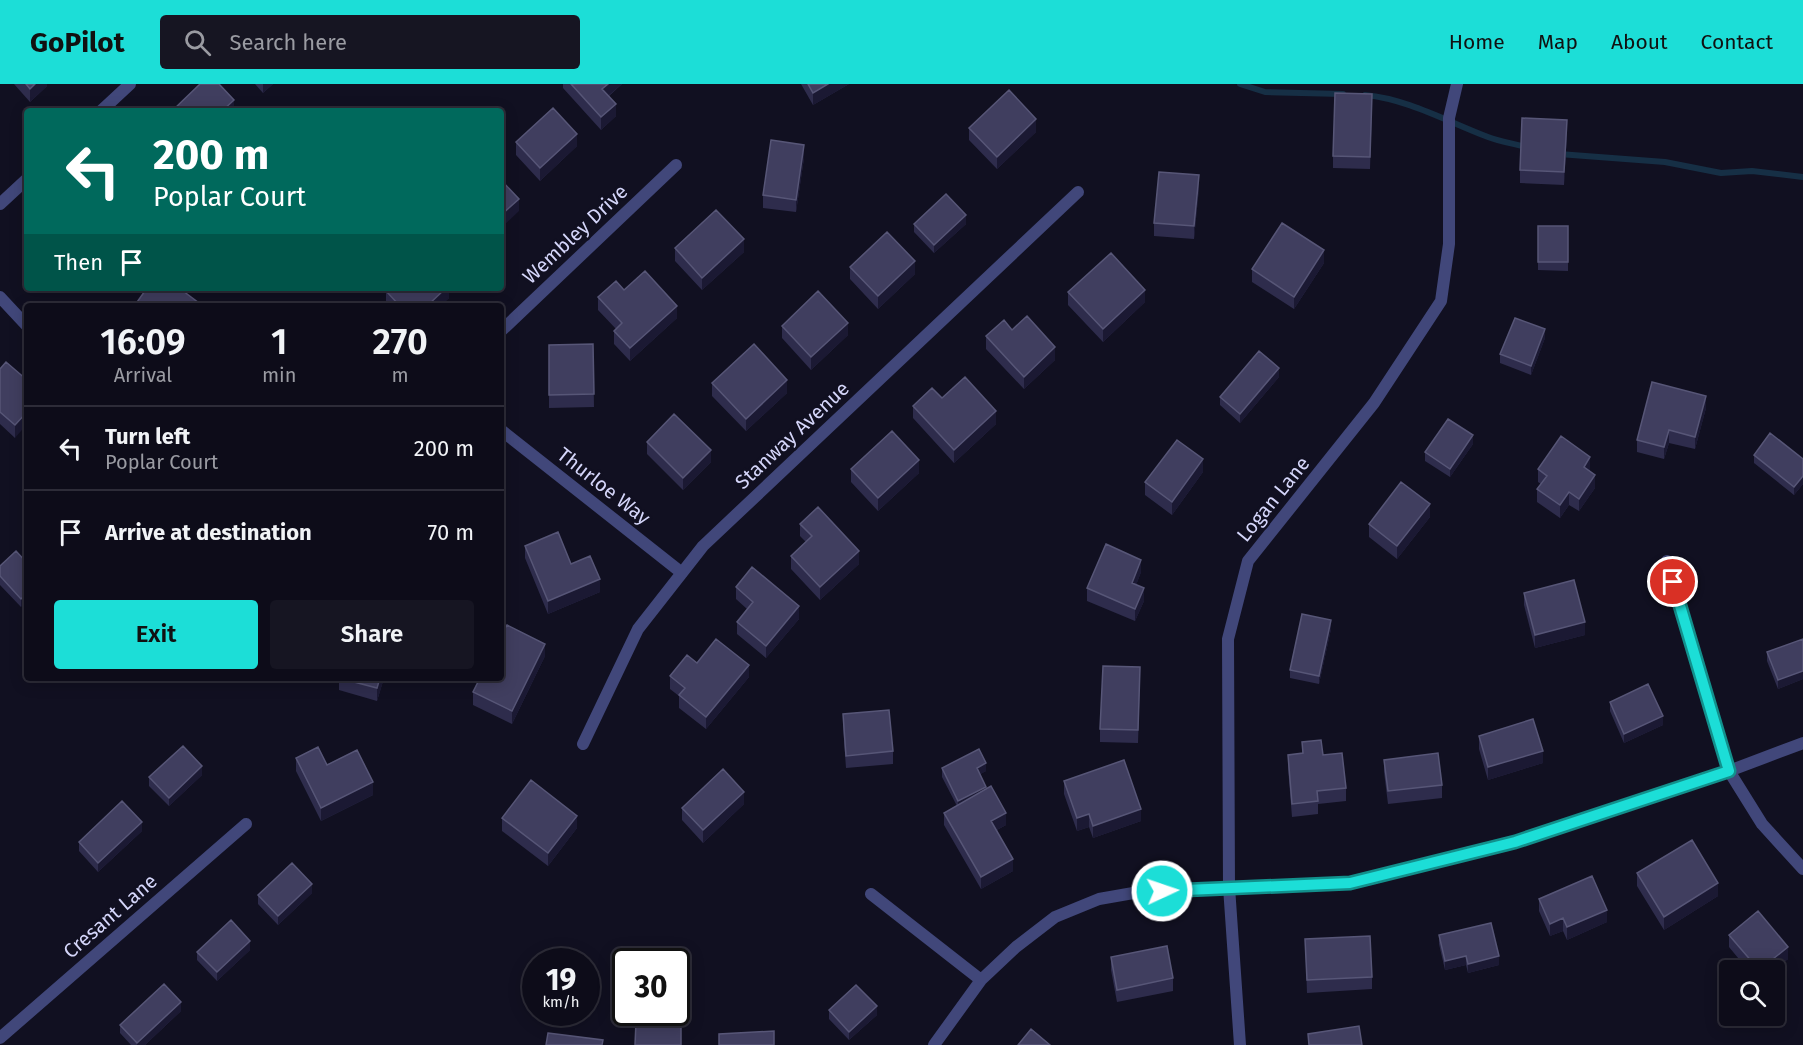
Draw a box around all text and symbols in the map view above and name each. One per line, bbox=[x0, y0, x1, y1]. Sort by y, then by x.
search box bbox=[160, 15, 580, 69]
text: GoPilot bbox=[30, 26, 124, 59]
icon: search bbox=[181, 26, 214, 59]
text: Search here bbox=[229, 29, 347, 56]
text: Home bbox=[1449, 29, 1505, 55]
text: Map bbox=[1538, 29, 1578, 55]
text: About bbox=[1611, 29, 1668, 55]
text: Contact bbox=[1701, 29, 1773, 55]
text: 200 m bbox=[153, 130, 269, 180]
icon: left bbox=[54, 132, 132, 210]
street label: Wembley Drive bbox=[517, 179, 633, 289]
text: Poplar Court bbox=[153, 181, 306, 213]
icon: arrive bbox=[115, 246, 148, 279]
text: Then bbox=[54, 249, 103, 276]
text: 16:09 bbox=[100, 320, 186, 364]
text: 1 bbox=[271, 320, 287, 364]
text: 270 bbox=[373, 320, 428, 364]
text: Arrival bbox=[114, 363, 172, 387]
text: min bbox=[262, 363, 296, 387]
text: m bbox=[392, 363, 409, 387]
street label: Stanway Avenue bbox=[730, 376, 854, 494]
text: Turn left bbox=[105, 423, 190, 450]
icon: left bbox=[54, 432, 87, 465]
text: 200 m bbox=[414, 435, 474, 462]
street label: Thurloe Way bbox=[553, 442, 655, 530]
text: Poplar Court bbox=[105, 450, 218, 474]
street label: Logan Lane bbox=[1231, 452, 1315, 546]
icon: arrive bbox=[54, 516, 87, 549]
text: Arrive at destination bbox=[105, 519, 312, 546]
text: 70 m bbox=[428, 519, 474, 546]
pin bbox=[1647, 556, 1698, 607]
icon: arrive bbox=[1656, 565, 1689, 598]
button: Exit bbox=[54, 600, 258, 669]
button: Share bbox=[270, 600, 474, 669]
position arrow bbox=[1130, 859, 1194, 923]
street label: Cresant Lane bbox=[58, 869, 162, 963]
speed limit sign: 30 bbox=[612, 948, 690, 1026]
map controls bbox=[1719, 960, 1785, 1026]
button: search bbox=[1719, 960, 1785, 1026]
text: 19 bbox=[546, 962, 576, 998]
text: km/h bbox=[542, 993, 580, 1011]

